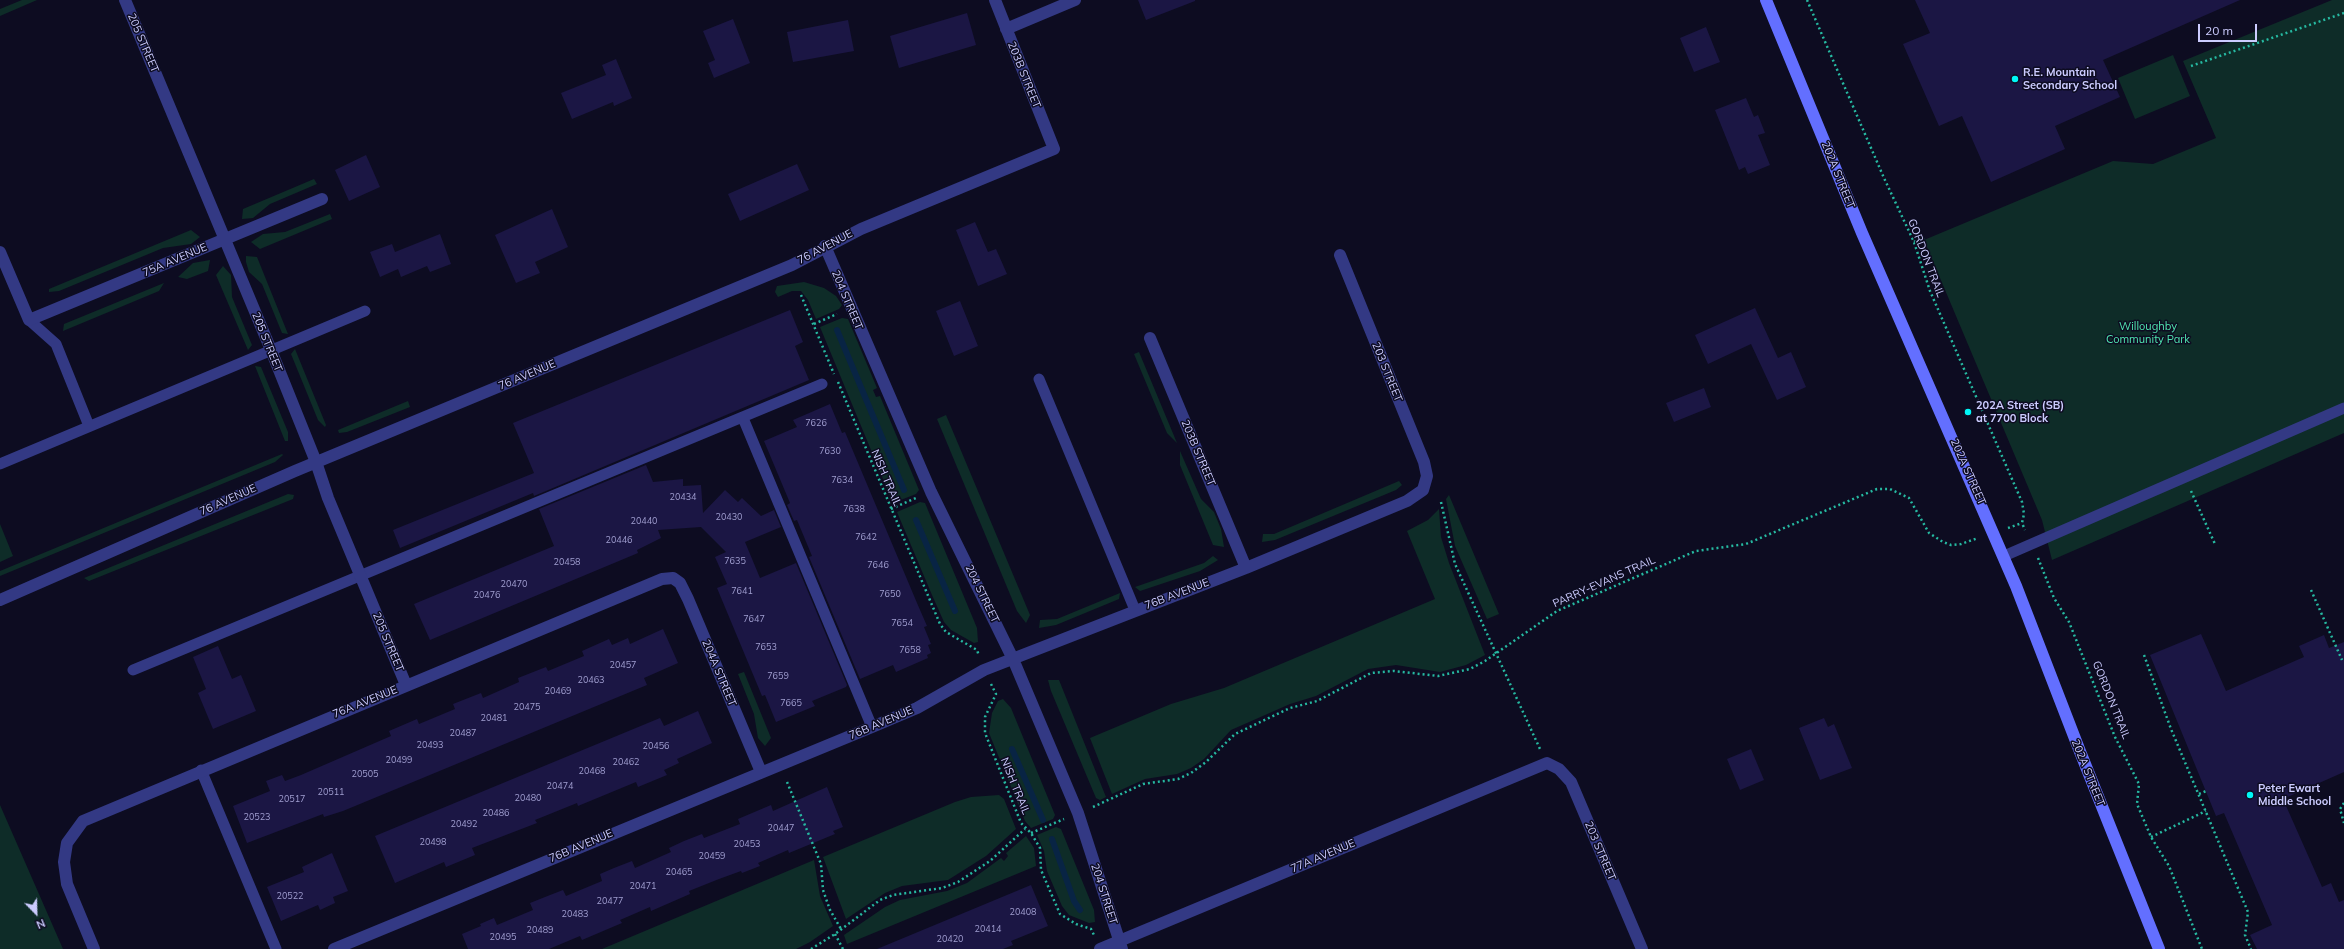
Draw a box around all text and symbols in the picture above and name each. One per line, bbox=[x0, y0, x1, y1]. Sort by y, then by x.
street label: 205 STREET bbox=[125, 11, 161, 75]
scale bar bbox=[2200, 16, 2259, 42]
text: 20 m bbox=[2205, 23, 2233, 38]
street label: 203B STREET bbox=[1005, 40, 1043, 110]
place label: R.E. Mountain Secondary School bbox=[2023, 66, 2117, 92]
marker: R.E. Mountain Secondary School bbox=[2010, 74, 2020, 84]
street label: 202A STREET bbox=[1819, 140, 1857, 210]
street label: GORDON TRAIL bbox=[1905, 217, 1947, 299]
street label: 76 AVENUE bbox=[795, 227, 855, 267]
street label: 75A AVENUE bbox=[141, 241, 209, 279]
street label: 204 STREET bbox=[829, 268, 865, 332]
street label: 205 STREET bbox=[249, 310, 285, 374]
park label: Willoughby Community Park bbox=[2106, 320, 2190, 346]
street label: 203 STREET bbox=[1369, 340, 1405, 404]
street label: 76 AVENUE bbox=[497, 357, 557, 393]
place label: 202A Street (SB) at 7700 Block bbox=[1976, 399, 2064, 425]
marker: 202A Street (SB) at 7700 Block bbox=[1963, 407, 1973, 417]
house number: 7626 bbox=[805, 418, 827, 428]
street label: 203B STREET bbox=[1178, 418, 1218, 488]
street label: 202A STREET bbox=[1948, 437, 1988, 507]
house number: 7630 bbox=[819, 446, 841, 456]
street label: NISH TRAIL bbox=[868, 448, 904, 508]
house number: 7634 bbox=[831, 475, 853, 485]
street label: 76 AVENUE bbox=[198, 482, 258, 518]
house number: 20434 bbox=[670, 492, 696, 502]
house number: 7638 bbox=[843, 504, 865, 514]
house number: 20430 bbox=[716, 512, 742, 522]
house number: 20440 bbox=[631, 516, 657, 526]
house number: 7642 bbox=[855, 532, 877, 542]
house number: 20446 bbox=[606, 535, 632, 545]
street label: PARRY-EVANS TRAIL bbox=[1551, 553, 1657, 611]
house number: 7635 bbox=[724, 556, 746, 566]
house number: 20458 bbox=[554, 557, 580, 567]
house number: 7646 bbox=[867, 560, 889, 570]
street label: 204 STREET bbox=[962, 563, 1002, 625]
street label: 76B AVENUE bbox=[1143, 576, 1211, 612]
house number: 20470 bbox=[501, 579, 527, 589]
house number: 7641 bbox=[731, 586, 753, 596]
house number: 7650 bbox=[879, 589, 901, 599]
house number: 20476 bbox=[474, 590, 500, 600]
street label: 205 STREET bbox=[370, 610, 406, 674]
house number: 7647 bbox=[743, 614, 765, 624]
house number: 7654 bbox=[891, 618, 913, 628]
street label: 204A STREET bbox=[699, 638, 739, 708]
house number: 7653 bbox=[755, 642, 777, 652]
house number: 7658 bbox=[899, 645, 921, 655]
street label: GORDON TRAIL bbox=[2089, 659, 2133, 741]
house number: 20457 bbox=[610, 660, 636, 670]
house number: 7659 bbox=[767, 671, 789, 681]
house number: 20463 bbox=[578, 675, 604, 685]
street label: 76A AVENUE bbox=[331, 683, 399, 721]
house number: 20469 bbox=[545, 686, 571, 696]
house number: 7665 bbox=[780, 698, 802, 708]
house number: 20475 bbox=[514, 702, 540, 712]
street label: 76B AVENUE bbox=[847, 704, 915, 742]
house number: 20481 bbox=[481, 713, 507, 723]
house number: 20487 bbox=[450, 728, 476, 738]
street label: 202A STREET bbox=[2069, 738, 2107, 808]
house number: 20493 bbox=[417, 740, 443, 750]
house number: 20456 bbox=[643, 741, 669, 751]
house number: 20499 bbox=[386, 755, 412, 765]
street label: NISH TRAIL bbox=[998, 756, 1032, 816]
house number: 20462 bbox=[613, 757, 639, 767]
house number: 20468 bbox=[579, 766, 605, 776]
house number: 20505 bbox=[352, 769, 378, 779]
house number: 20474 bbox=[547, 781, 573, 791]
place label: Peter Ewart Middle School bbox=[2258, 782, 2331, 808]
house number: 20511 bbox=[318, 787, 344, 797]
marker: Peter Ewart Middle School bbox=[2245, 790, 2255, 800]
house number: 20480 bbox=[515, 793, 541, 803]
house number: 20517 bbox=[279, 794, 305, 804]
house number: 20486 bbox=[483, 808, 509, 818]
house number: 20523 bbox=[244, 812, 270, 822]
house number: 20492 bbox=[451, 819, 477, 829]
street label: 203 STREET bbox=[1582, 819, 1618, 883]
house number: 20447 bbox=[768, 823, 794, 833]
street label: 76B AVENUE bbox=[547, 827, 615, 865]
house number: 20498 bbox=[420, 837, 446, 847]
street label: 77A AVENUE bbox=[1289, 837, 1357, 875]
house number: 20453 bbox=[734, 839, 760, 849]
house number: 20459 bbox=[699, 851, 725, 861]
street label: 204 STREET bbox=[1088, 862, 1120, 926]
house number: 20465 bbox=[666, 867, 692, 877]
house number: 20471 bbox=[630, 881, 656, 891]
house number: 20522 bbox=[277, 891, 303, 901]
north arrow bbox=[16, 893, 56, 933]
house number: 20477 bbox=[597, 896, 623, 906]
house number: 20408 bbox=[1010, 907, 1036, 917]
house number: 20483 bbox=[562, 909, 588, 919]
text: N bbox=[34, 916, 47, 932]
house number: 20414 bbox=[975, 924, 1001, 934]
house number: 20489 bbox=[527, 925, 553, 935]
house number: 20495 bbox=[490, 932, 516, 942]
house number: 20420 bbox=[937, 934, 963, 944]

